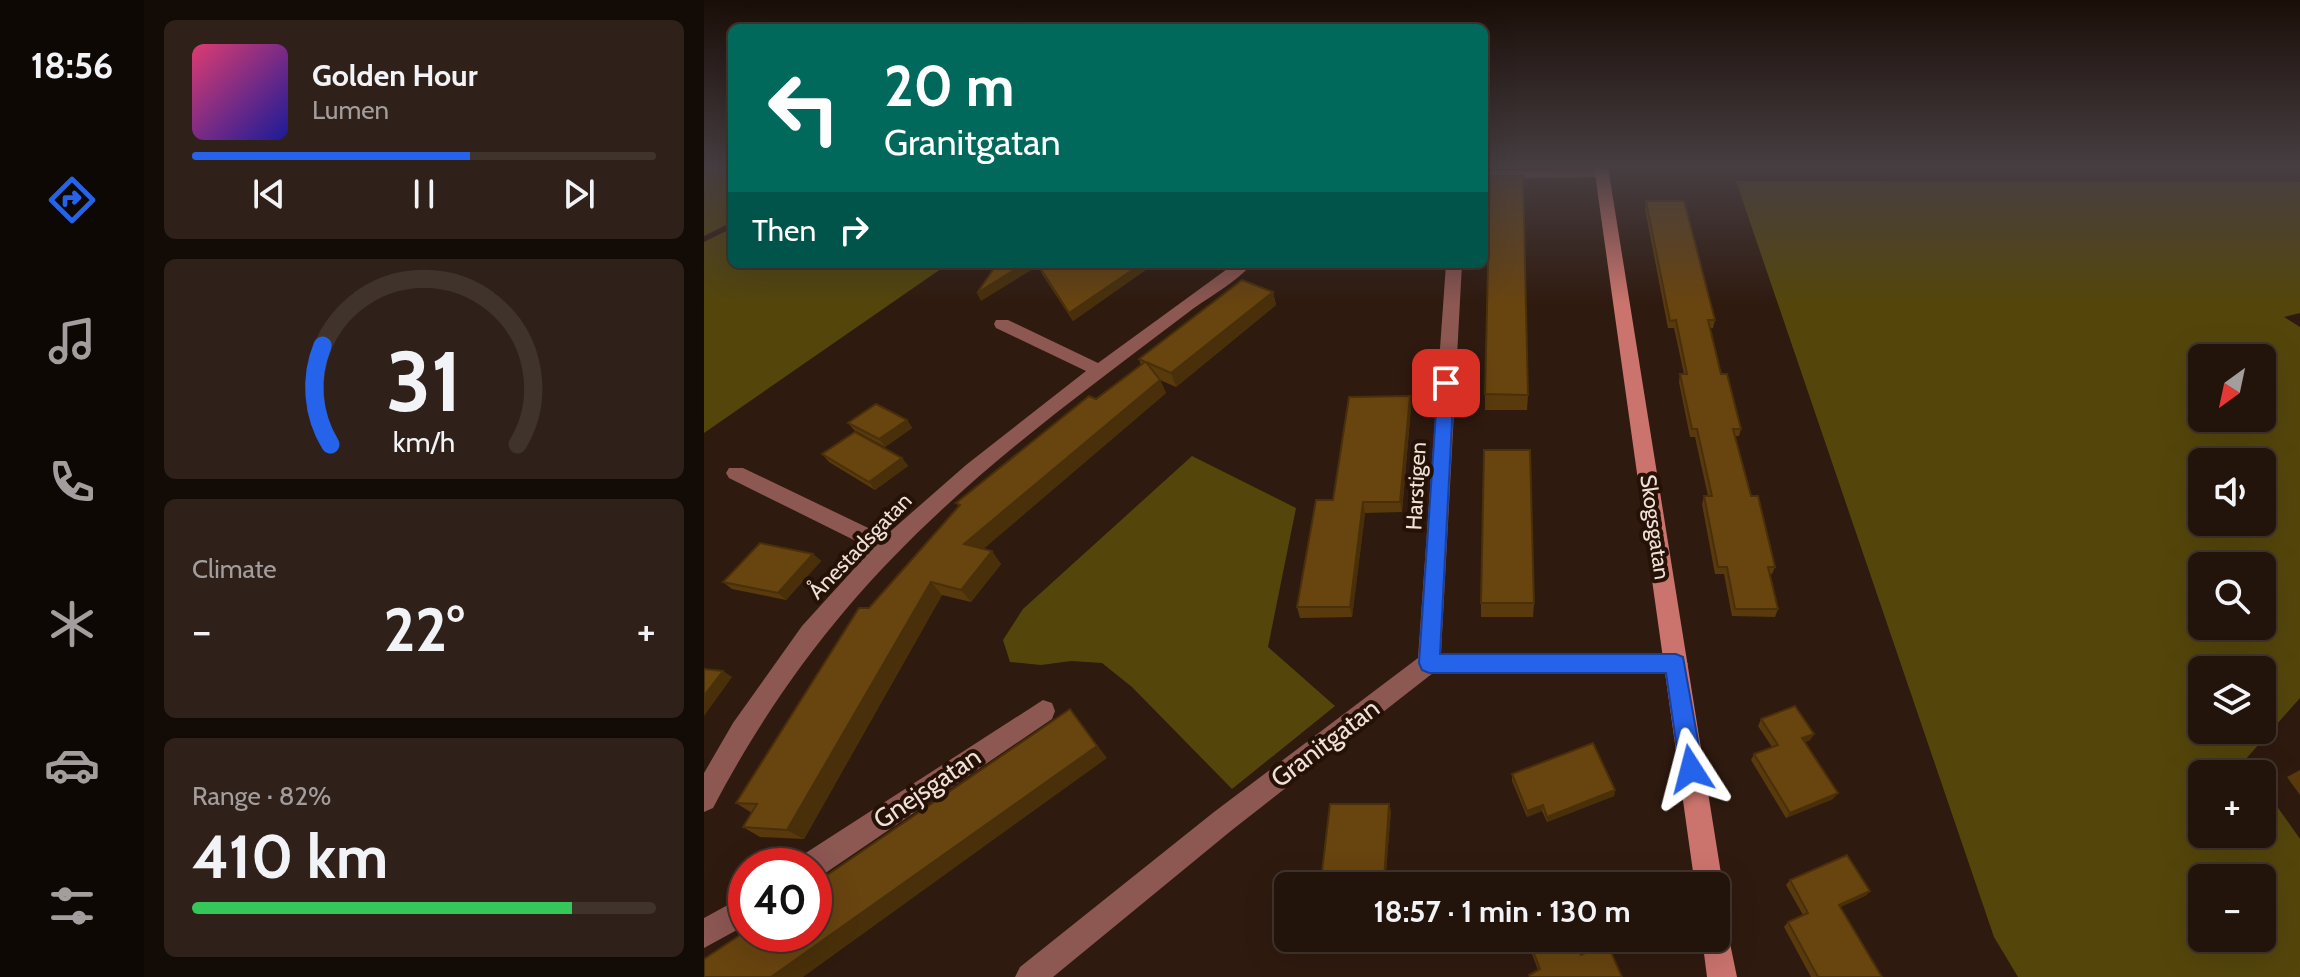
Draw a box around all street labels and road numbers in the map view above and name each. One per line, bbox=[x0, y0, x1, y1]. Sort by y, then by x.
street label: Harstigen bbox=[1400, 441, 1432, 531]
street label: Skogsgatan bbox=[1634, 473, 1676, 581]
street label: Ånestadsgatan bbox=[803, 487, 917, 605]
street label: Granitgatan bbox=[1264, 692, 1386, 794]
street label: Gnejsgatan bbox=[867, 741, 987, 835]

